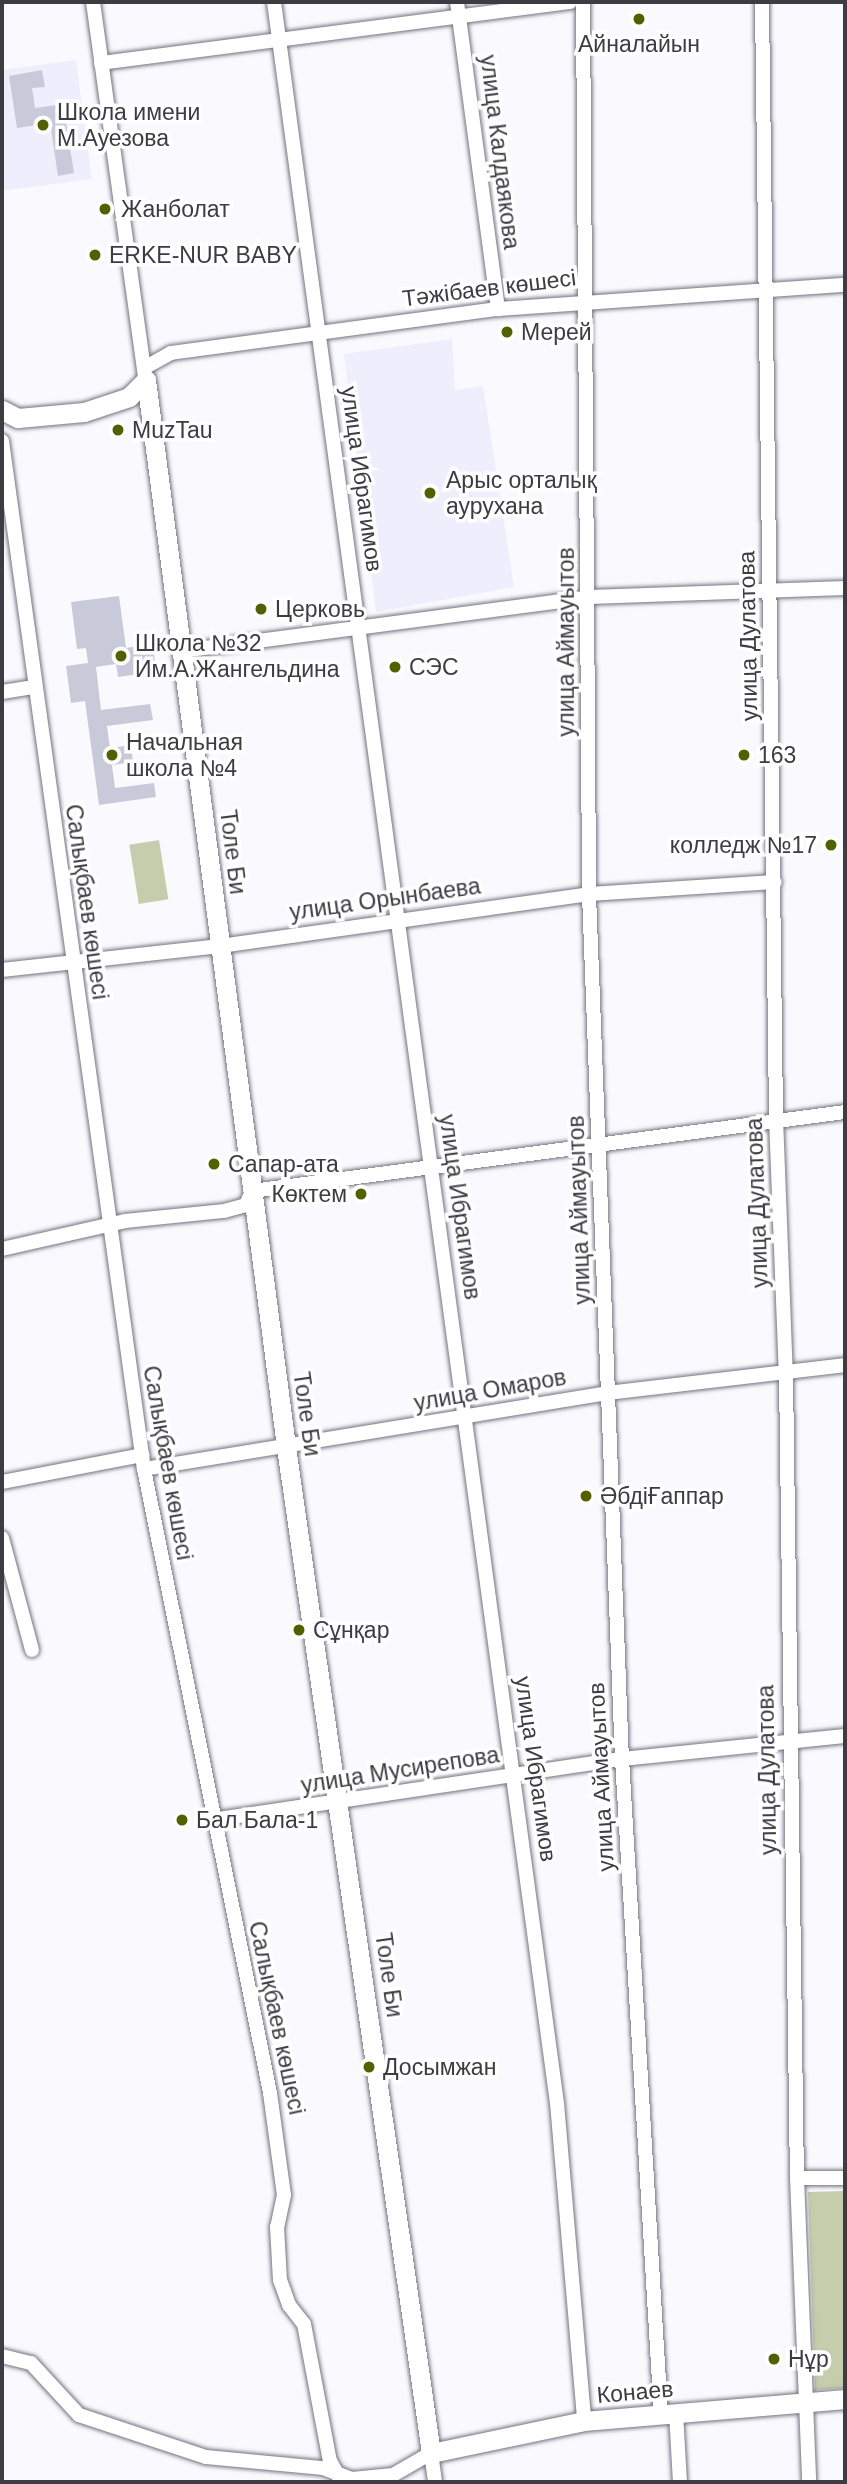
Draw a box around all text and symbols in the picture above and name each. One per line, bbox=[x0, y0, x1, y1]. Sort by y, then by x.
marker: Айналайын bbox=[631, 11, 647, 27]
place label: Айналайын bbox=[578, 30, 700, 58]
street label: улица Калдаякова bbox=[474, 53, 526, 251]
place label: Школа имени М.Ауезова bbox=[57, 98, 200, 152]
marker: Школа имени М.Ауезова bbox=[35, 117, 51, 133]
place label: Жанболат bbox=[121, 195, 230, 223]
marker: Жанболат bbox=[95, 199, 115, 219]
place label: ERKE-NUR BABY bbox=[109, 241, 297, 269]
marker: ERKE-NUR BABY bbox=[87, 247, 103, 263]
street label: Тәжібаев көшесі bbox=[401, 264, 577, 312]
place label: Мерей bbox=[521, 318, 592, 346]
marker: Мерей bbox=[499, 324, 515, 340]
street label: улица Ибрагимов bbox=[335, 385, 389, 573]
place label: MuzTau bbox=[132, 416, 213, 444]
marker: MuzTau bbox=[110, 422, 126, 438]
place label: Арыс орталық аурухана bbox=[446, 466, 597, 520]
marker: Арыс орталық аурухана bbox=[420, 483, 440, 503]
street label: улица Аймауытов bbox=[552, 547, 580, 737]
street label: улица Дулатова bbox=[733, 551, 763, 721]
place label: Церковь bbox=[275, 595, 365, 623]
marker: Церковь bbox=[253, 601, 269, 617]
place label: Школа №32 Им.А.Жангельдина bbox=[135, 629, 340, 683]
marker: Школа №32 Им.А.Жангельдина bbox=[113, 648, 129, 664]
place label: СЭС bbox=[409, 653, 458, 681]
marker: СЭС bbox=[387, 659, 403, 675]
place label: Начальная школа №4 bbox=[126, 728, 243, 782]
place label: 163 bbox=[758, 741, 796, 769]
marker: Начальная школа №4 bbox=[104, 747, 120, 763]
marker: 163 bbox=[736, 747, 752, 763]
street label: Салықбаев көшесі bbox=[60, 802, 114, 1002]
street label: Толе Би bbox=[214, 808, 252, 896]
place label: колледж №17 bbox=[670, 831, 817, 859]
marker: колледж №17 bbox=[823, 837, 839, 853]
street label: улица Орынбаева bbox=[288, 872, 482, 926]
street label: улица Ибрагимов bbox=[433, 1113, 487, 1301]
street label: улица Аймауытов bbox=[562, 1115, 596, 1305]
street label: улица Дулатова bbox=[740, 1117, 774, 1289]
place label: Сапар-ата bbox=[228, 1150, 339, 1178]
marker: Сапар-ата bbox=[206, 1156, 222, 1172]
place label: Көктем bbox=[272, 1180, 347, 1208]
marker: Көктем bbox=[353, 1186, 369, 1202]
street label: Салықбаев көшесі bbox=[137, 1363, 199, 1563]
street label: улица Омаров bbox=[412, 1363, 568, 1417]
street label: Толе Би bbox=[287, 1370, 327, 1458]
place label: ӘбдіҒаппар bbox=[600, 1482, 724, 1510]
marker: ӘбдіҒаппар bbox=[578, 1488, 594, 1504]
place label: Cұнқар bbox=[313, 1616, 389, 1644]
marker: Cұнқар bbox=[291, 1622, 307, 1638]
street label: улица Ибрагимов bbox=[509, 1675, 563, 1863]
street label: улица Аймауытов bbox=[582, 1682, 620, 1872]
street label: улица Дулатова bbox=[752, 1685, 782, 1855]
street label: улица Мусирепова bbox=[299, 1741, 501, 1799]
place label: Бал Бала-1 bbox=[196, 1806, 318, 1834]
marker: Бал Бала-1 bbox=[174, 1812, 190, 1828]
street label: Салықбаев көшесі bbox=[243, 1919, 311, 2117]
street label: Толе Би bbox=[369, 1931, 409, 2019]
place label: Досымжан bbox=[383, 2053, 496, 2081]
marker: Досымжан bbox=[361, 2059, 377, 2075]
place label: Нұр bbox=[788, 2345, 829, 2373]
marker: Нұр bbox=[766, 2351, 782, 2367]
street label: Конаев bbox=[596, 2375, 674, 2409]

